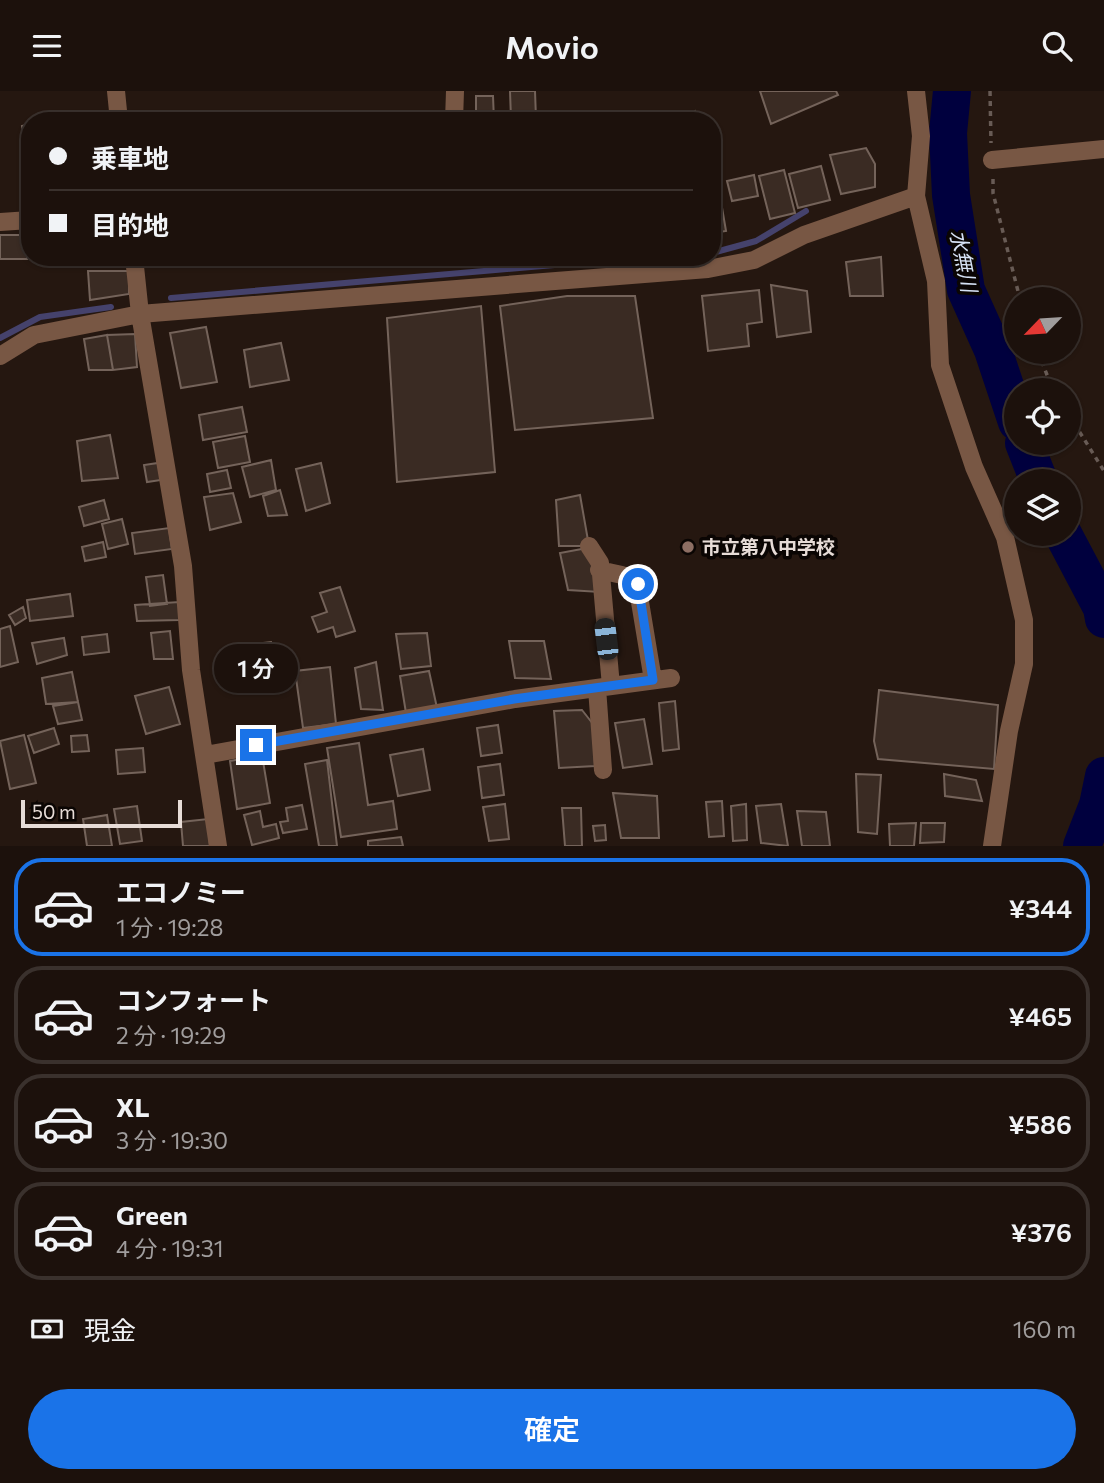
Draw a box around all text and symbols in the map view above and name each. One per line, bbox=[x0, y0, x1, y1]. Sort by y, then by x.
text: Movio bbox=[505, 26, 599, 66]
icon: menu bbox=[28, 27, 66, 65]
icon: search bbox=[1038, 27, 1076, 65]
text: 乗車地 bbox=[91, 142, 169, 173]
text: 目的地 bbox=[91, 209, 169, 240]
water label: 水無川 bbox=[946, 227, 983, 296]
north arrow bbox=[1004, 287, 1082, 364]
map controls bbox=[1004, 287, 1081, 546]
button: locate bbox=[1004, 378, 1081, 455]
button: layers bbox=[1004, 469, 1081, 546]
place label: 市立第八中学校 bbox=[702, 535, 835, 558]
marker: 市立第八中学校 bbox=[680, 539, 696, 555]
route start bbox=[622, 568, 654, 600]
car bbox=[594, 617, 619, 661]
callout: 1 分 bbox=[214, 643, 298, 693]
text: 1 分 bbox=[237, 654, 275, 682]
route end bbox=[240, 729, 272, 761]
scale bar bbox=[21, 797, 182, 829]
text: 50 m bbox=[32, 800, 76, 823]
icon: car bbox=[32, 876, 95, 939]
text: エコノミー bbox=[116, 876, 246, 907]
text: ¥344 bbox=[1009, 892, 1072, 923]
text: 1 分 · 19:28 bbox=[116, 913, 223, 941]
icon: car bbox=[32, 984, 95, 1047]
text: コンフォート bbox=[116, 984, 271, 1015]
text: ¥465 bbox=[1008, 1000, 1072, 1031]
text: 2 分 · 19:29 bbox=[116, 1021, 226, 1049]
text: XL bbox=[116, 1091, 150, 1122]
icon: car bbox=[32, 1092, 95, 1155]
text: ¥586 bbox=[1008, 1108, 1072, 1139]
text: 3 分 · 19:30 bbox=[116, 1126, 228, 1154]
text: Green bbox=[116, 1199, 188, 1230]
icon: car bbox=[32, 1200, 95, 1263]
text: ¥376 bbox=[1011, 1216, 1072, 1247]
text: 4 分 · 19:31 bbox=[116, 1234, 224, 1262]
icon: cash bbox=[28, 1310, 66, 1348]
text: 現金 bbox=[84, 1314, 136, 1345]
text: 160 m bbox=[1013, 1315, 1076, 1343]
button: 確定 bbox=[28, 1389, 1076, 1469]

